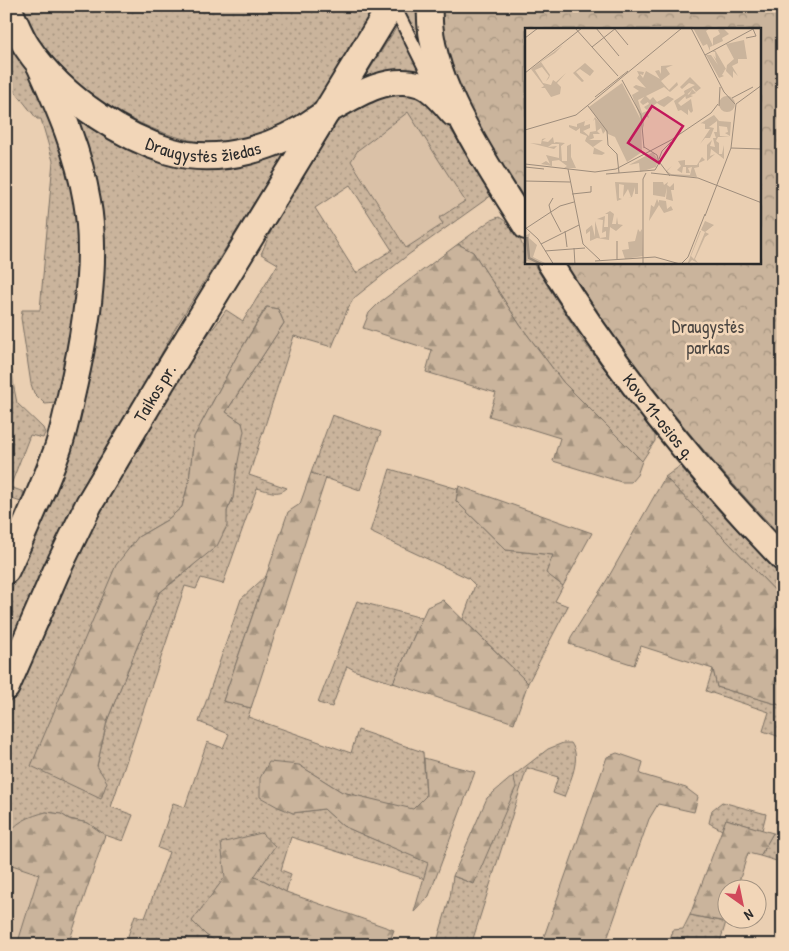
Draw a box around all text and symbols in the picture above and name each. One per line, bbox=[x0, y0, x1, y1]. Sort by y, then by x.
inset map bbox=[525, 28, 762, 264]
street label: Draugystės žiedas bbox=[142, 131, 264, 168]
park label: Draugystės parkas bbox=[672, 314, 744, 360]
street label: Taikos pr. bbox=[127, 359, 182, 427]
street label: Kovo 11-osios g. bbox=[617, 368, 701, 465]
north arrow bbox=[716, 878, 766, 928]
text: N bbox=[741, 905, 758, 926]

